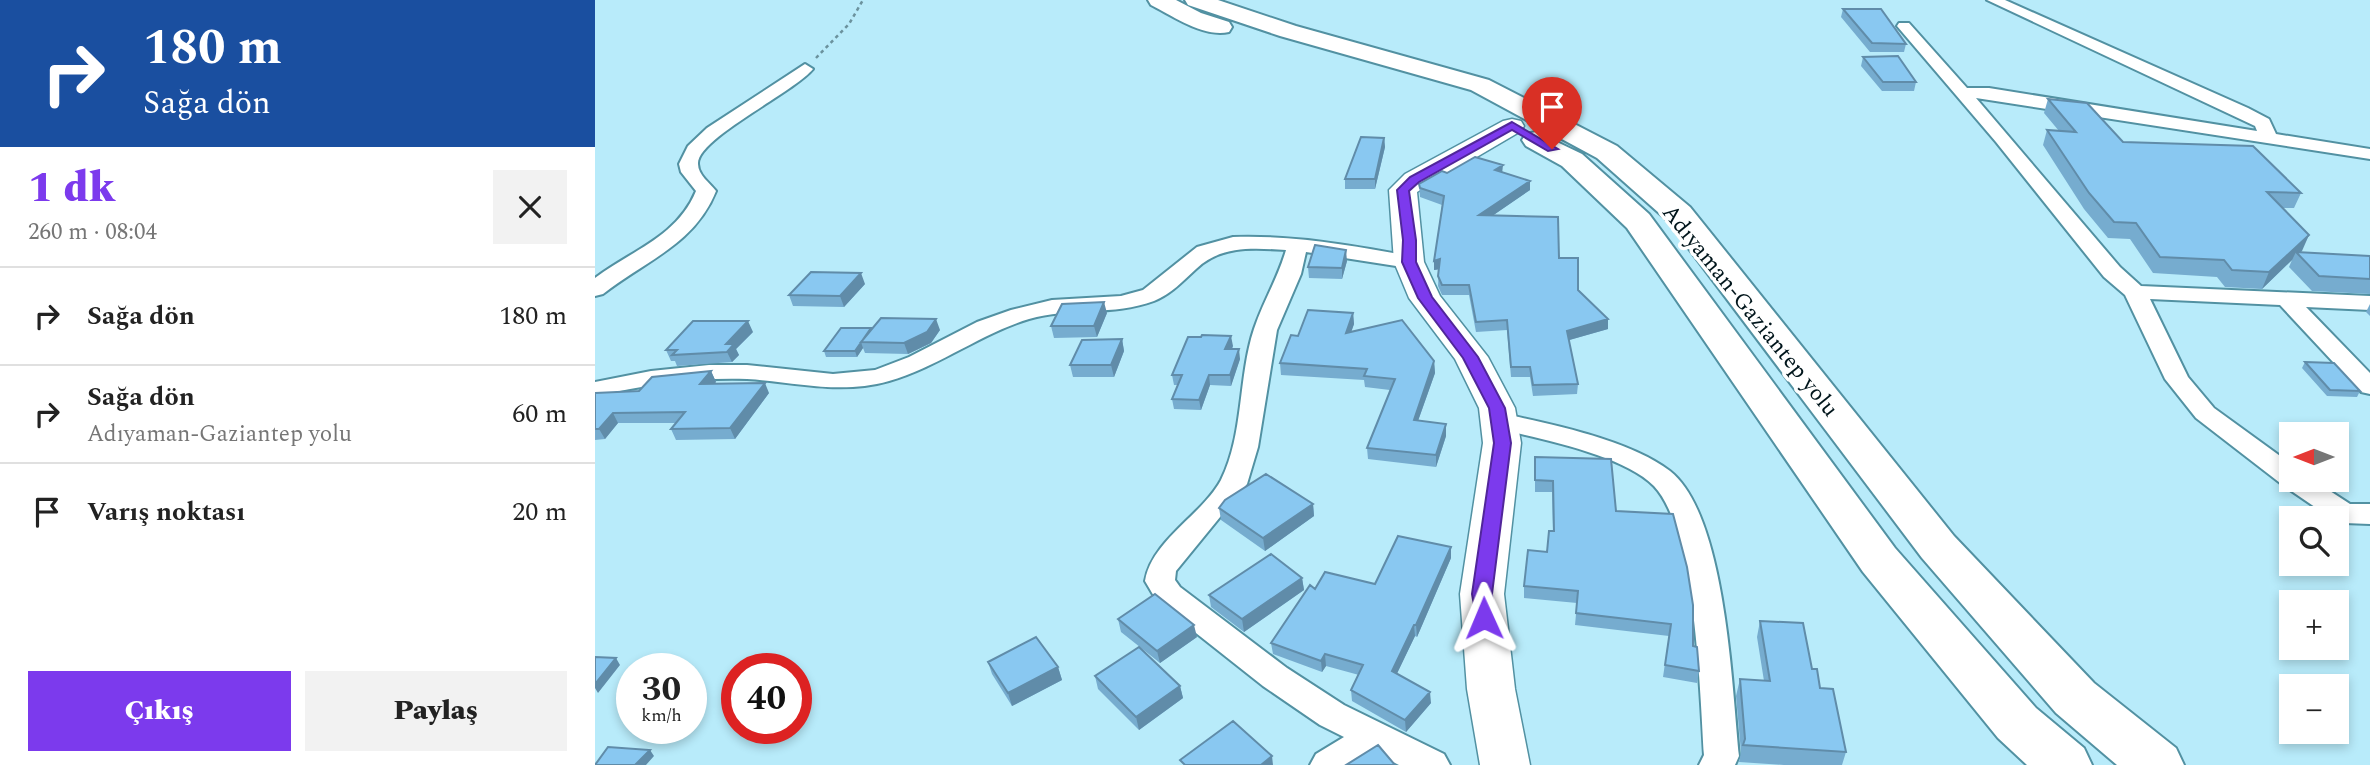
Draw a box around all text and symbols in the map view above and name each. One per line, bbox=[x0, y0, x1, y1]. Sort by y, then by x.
text: 180 m bbox=[143, 11, 282, 86]
icon: right bbox=[28, 28, 119, 119]
pin bbox=[1522, 77, 1582, 149]
text: Sağa dön bbox=[143, 79, 271, 128]
icon: arrive bbox=[1533, 88, 1571, 126]
text: 1 dk bbox=[28, 157, 115, 220]
button: close bbox=[493, 170, 567, 244]
street label: Adıyaman-Gaziantep yolu bbox=[1653, 197, 1847, 425]
text: 260 m · 08:04 bbox=[28, 215, 157, 250]
text: Sağa dön bbox=[87, 296, 195, 336]
text: 180 m bbox=[499, 296, 567, 336]
icon: right bbox=[28, 297, 66, 335]
text: Sağa dön bbox=[87, 377, 195, 417]
text: 60 m bbox=[512, 394, 567, 434]
icon: right bbox=[28, 395, 66, 433]
text: Adıyaman-Gaziantep yolu bbox=[87, 417, 352, 452]
north arrow bbox=[2279, 422, 2349, 492]
map controls bbox=[2279, 422, 2349, 744]
text: Varış noktası bbox=[87, 492, 245, 532]
text: 20 m bbox=[512, 492, 567, 532]
icon: arrive bbox=[28, 493, 66, 531]
button: search bbox=[2279, 506, 2349, 576]
position arrow bbox=[1447, 581, 1521, 655]
button: + bbox=[2279, 590, 2349, 660]
speed limit sign: 40 bbox=[721, 653, 812, 744]
text: 30 bbox=[642, 663, 681, 716]
button: Çıkış bbox=[28, 671, 291, 751]
button: Paylaş bbox=[305, 671, 567, 751]
button: − bbox=[2279, 674, 2349, 744]
text: km/h bbox=[641, 702, 682, 729]

